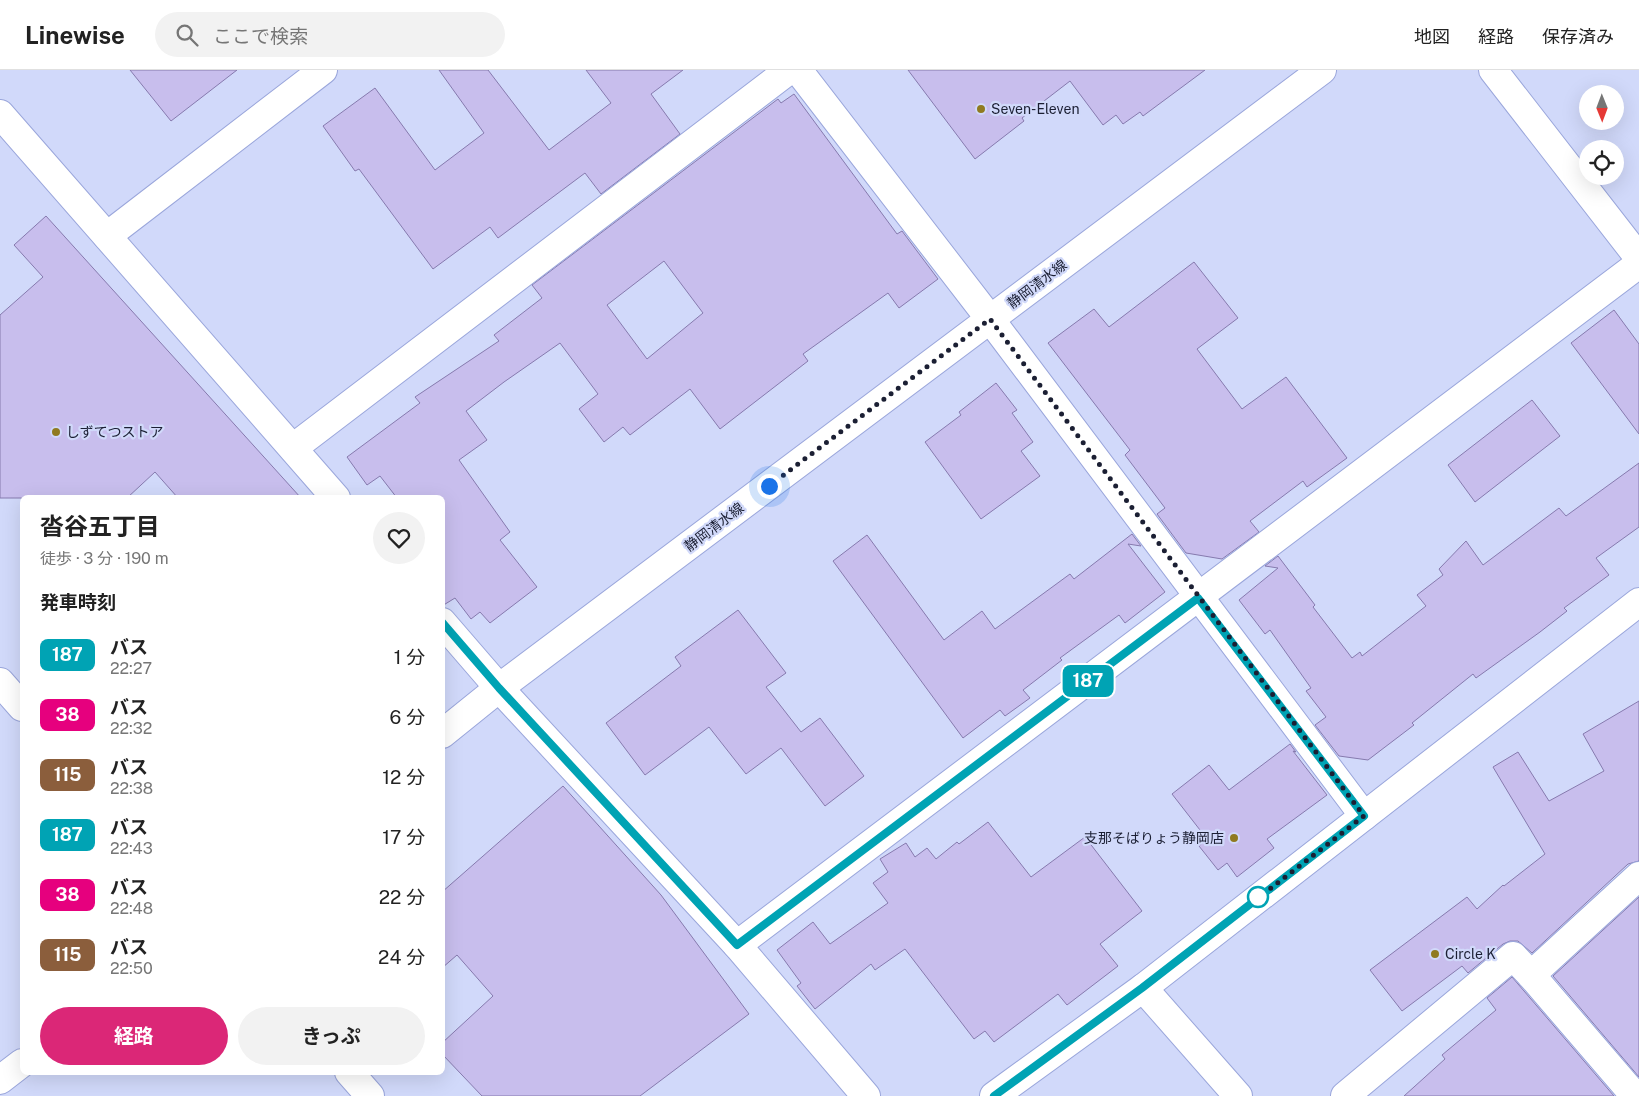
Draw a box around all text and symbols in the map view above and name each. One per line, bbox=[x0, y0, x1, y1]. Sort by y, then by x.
search box bbox=[155, 12, 505, 57]
text: Linewise bbox=[25, 21, 125, 49]
icon: search bbox=[173, 21, 201, 49]
text: ここで検索 bbox=[213, 25, 308, 47]
text: 地図 bbox=[1414, 26, 1450, 47]
text: 経路 bbox=[1478, 26, 1514, 47]
text: 保存済み bbox=[1542, 26, 1614, 47]
north arrow bbox=[1579, 85, 1624, 130]
map controls bbox=[1579, 85, 1624, 185]
place label: Seven-Eleven bbox=[991, 101, 1080, 117]
marker: Seven-Eleven bbox=[975, 103, 987, 115]
button: locate bbox=[1579, 140, 1624, 185]
street label: 静岡清水線 bbox=[1004, 257, 1070, 311]
place label: しずてつストア bbox=[66, 424, 163, 440]
marker: しずてつストア bbox=[50, 426, 62, 438]
your location bbox=[757, 474, 782, 499]
street label: 静岡清水線 bbox=[681, 500, 747, 554]
text: 沓谷五丁目 bbox=[40, 512, 160, 540]
button: heart bbox=[373, 512, 425, 564]
text: 徒歩 · 3 分 · 190 m bbox=[40, 549, 169, 568]
text: 発車時刻 bbox=[40, 591, 116, 613]
text: バス bbox=[110, 636, 148, 658]
text: 187 bbox=[52, 644, 83, 665]
text: 1 分 bbox=[394, 646, 425, 668]
text: 22:27 bbox=[110, 659, 152, 678]
line badge: 187 bbox=[1059, 665, 1117, 697]
text: 187 bbox=[1073, 670, 1103, 691]
text: バス bbox=[110, 696, 148, 718]
text: 38 bbox=[56, 704, 80, 725]
text: 6 分 bbox=[390, 706, 425, 728]
text: 22:32 bbox=[110, 719, 152, 738]
text: バス bbox=[110, 756, 148, 778]
text: 115 bbox=[54, 764, 81, 785]
text: 12 分 bbox=[382, 766, 425, 788]
text: 22:38 bbox=[110, 779, 153, 798]
text: バス bbox=[110, 816, 148, 838]
text: 187 bbox=[52, 824, 83, 845]
text: 17 分 bbox=[382, 826, 425, 848]
place label: 支那そばりょう静岡店 bbox=[1084, 830, 1224, 846]
marker: 支那そばりょう静岡店 bbox=[1228, 832, 1240, 844]
text: 22:43 bbox=[110, 839, 153, 858]
text: バス bbox=[110, 876, 148, 898]
text: 38 bbox=[56, 884, 80, 905]
text: 22 分 bbox=[379, 886, 425, 908]
unlabelled marker bbox=[1247, 886, 1269, 908]
text: 22:48 bbox=[110, 899, 153, 918]
text: バス bbox=[110, 936, 148, 958]
text: 115 bbox=[54, 944, 81, 965]
text: 24 分 bbox=[378, 946, 425, 968]
place label: Circle K bbox=[1445, 946, 1496, 962]
marker: Circle K bbox=[1429, 948, 1441, 960]
text: 22:50 bbox=[110, 959, 153, 978]
button: 経路 bbox=[40, 1007, 228, 1065]
button: きっぷ bbox=[238, 1007, 425, 1065]

